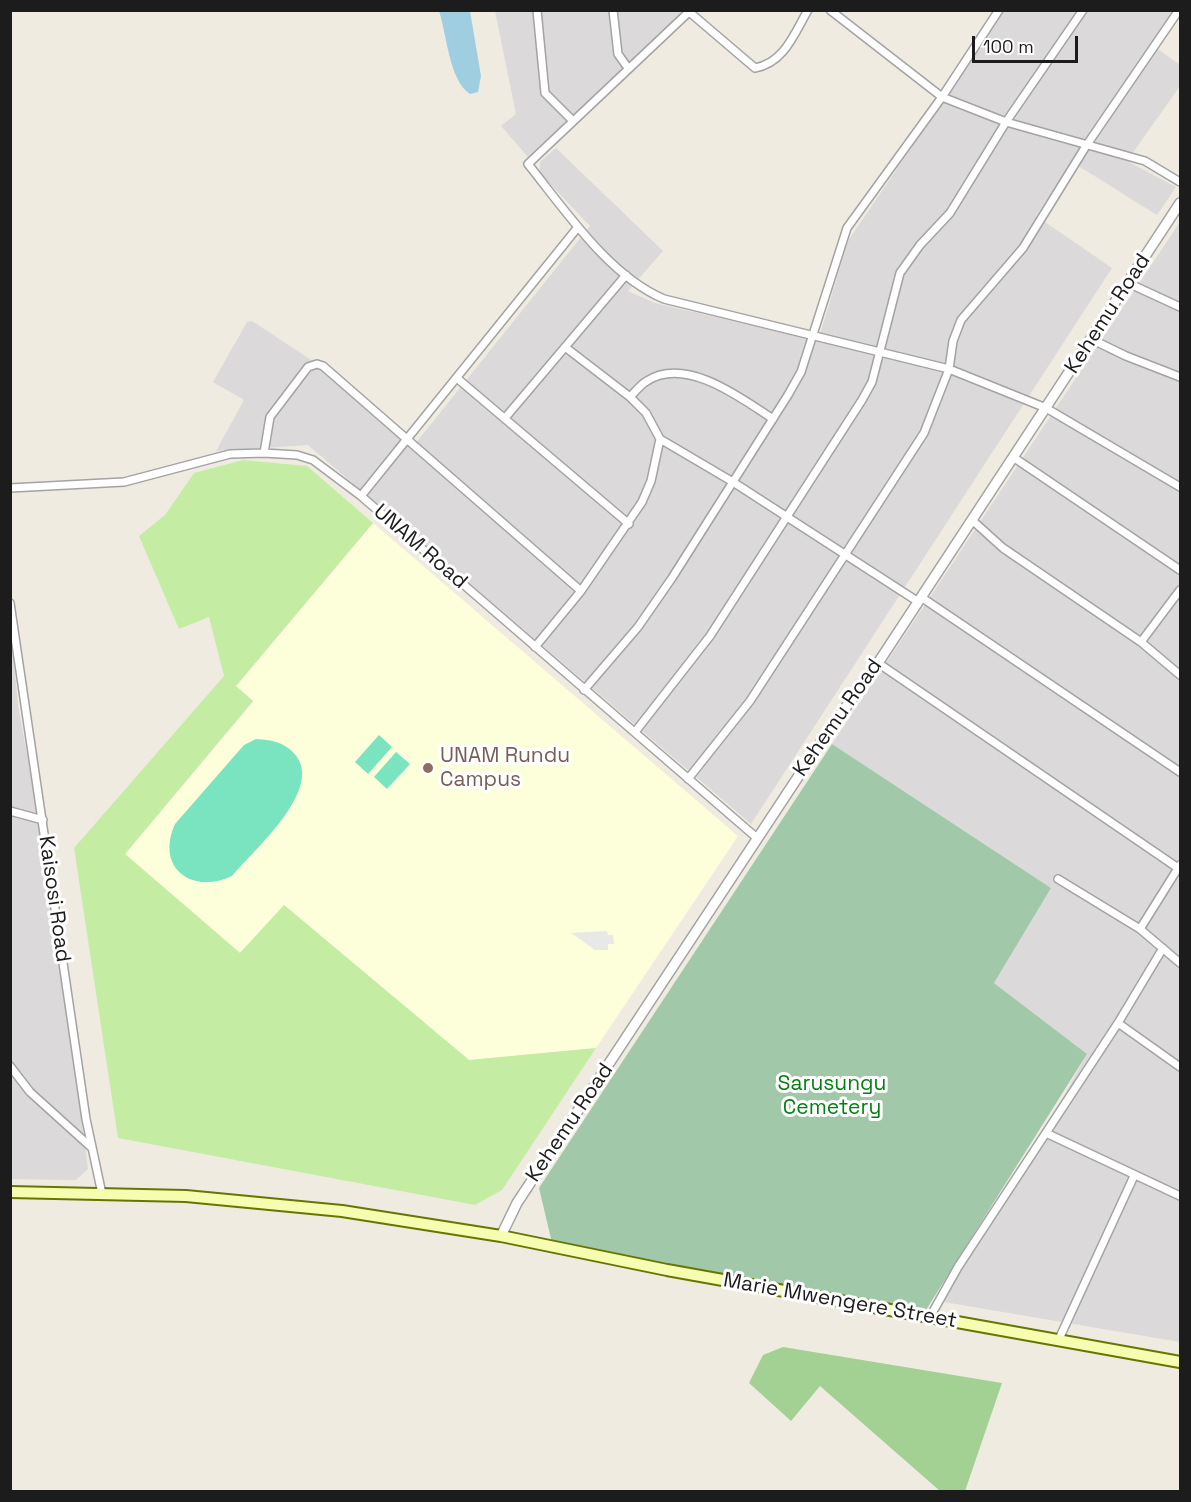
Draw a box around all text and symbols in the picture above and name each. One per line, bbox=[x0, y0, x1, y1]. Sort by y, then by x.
scale bar bbox=[975, 24, 1082, 62]
text: 100 m bbox=[983, 35, 1034, 58]
street label: Kehemu Road bbox=[1060, 249, 1156, 379]
street label: UNAM Road bbox=[368, 499, 472, 595]
street label: Kehemu Road bbox=[788, 654, 888, 782]
place label: UNAM Rundu Campus bbox=[440, 743, 570, 793]
marker: UNAM Rundu Campus bbox=[421, 761, 435, 775]
street label: Kaisosi Road bbox=[33, 834, 75, 964]
street label: Kehemu Road bbox=[521, 1059, 619, 1187]
park label: Sarusungu Cemetery bbox=[778, 1071, 886, 1121]
street label: Marie Mwengere Street bbox=[721, 1268, 959, 1334]

